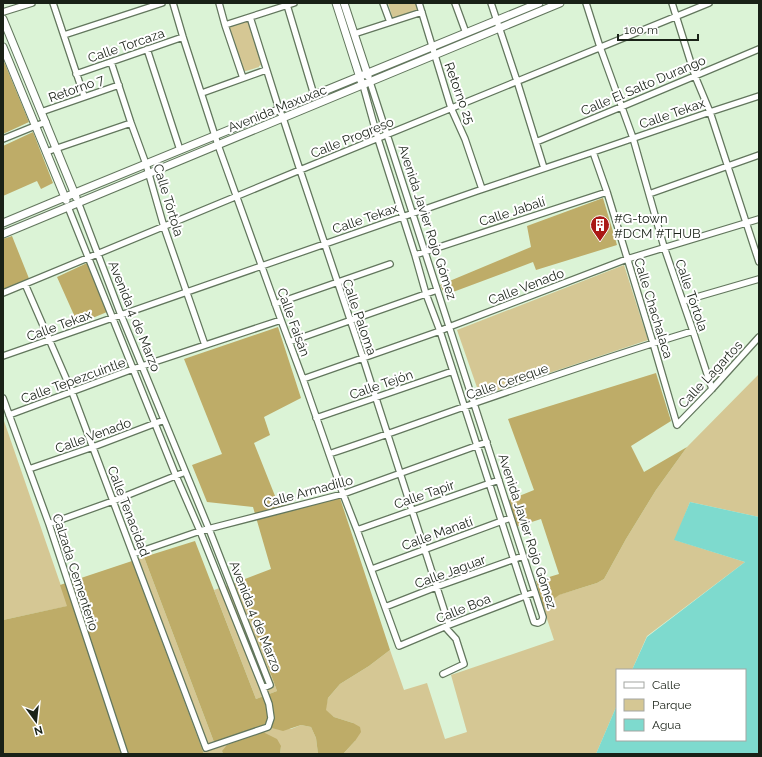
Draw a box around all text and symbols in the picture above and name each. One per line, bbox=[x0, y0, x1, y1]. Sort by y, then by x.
scale bar bbox=[618, 16, 698, 42]
text: 100 m bbox=[624, 23, 658, 37]
street label: Calle Torcaza bbox=[86, 25, 166, 66]
street label: Calle El Salto Durango bbox=[579, 52, 708, 119]
street label: Retorno 25 bbox=[441, 60, 478, 126]
street label: Retorno 7 bbox=[46, 71, 106, 105]
street label: Avenida Maxuxac bbox=[226, 82, 329, 135]
street label: Calle Tekax bbox=[637, 95, 707, 132]
street label: Calle Progreso bbox=[308, 114, 396, 161]
street label: Avenida Javier Rojo Gómez bbox=[395, 143, 460, 302]
street label: Calle Tórtola bbox=[150, 162, 187, 238]
street label: Calle Jabalí bbox=[477, 194, 547, 229]
street label: Calle Tekax bbox=[330, 200, 400, 237]
place label: #G-town #DCM #THUB bbox=[614, 211, 701, 241]
building icon: #G-town #DCM #THUB bbox=[589, 214, 611, 242]
street label: Calle Chachalaca bbox=[631, 256, 676, 360]
street label: Calle Tórtola bbox=[672, 257, 711, 333]
street label: Avenida 4 de Marzo bbox=[105, 259, 164, 374]
street label: Calle Venado bbox=[486, 265, 566, 308]
street label: Calle Paloma bbox=[340, 277, 380, 357]
street label: Calle Faisán bbox=[274, 286, 313, 358]
street label: Calle Tekax bbox=[25, 307, 94, 344]
street label: Calle Lagartos bbox=[675, 338, 745, 411]
street label: Calle Tepezcuintle bbox=[19, 354, 128, 406]
street label: Calle Cereque bbox=[464, 360, 551, 403]
street label: Calle Tejón bbox=[348, 367, 415, 402]
street label: Calle Venado bbox=[53, 415, 133, 456]
street label: Avenida Javier Rojo Gómez bbox=[495, 452, 560, 611]
street label: Calle Tenacidad bbox=[104, 464, 153, 559]
street label: Calle Armadillo bbox=[262, 472, 355, 511]
street label: Calle Tapir bbox=[392, 477, 457, 512]
street label: Calzada Cementerio bbox=[50, 512, 102, 633]
street label: Calle Manatí bbox=[400, 514, 475, 553]
street label: Calle Jaguar bbox=[413, 552, 488, 591]
street label: Avenida 4 de Marzo bbox=[226, 559, 285, 674]
street label: Calle Boa bbox=[434, 591, 493, 626]
legend bbox=[616, 669, 746, 741]
text: Calle bbox=[652, 678, 680, 692]
text: Parque bbox=[652, 698, 692, 712]
north arrow bbox=[16, 701, 56, 741]
text: Agua bbox=[652, 718, 681, 732]
text: N bbox=[33, 723, 44, 738]

